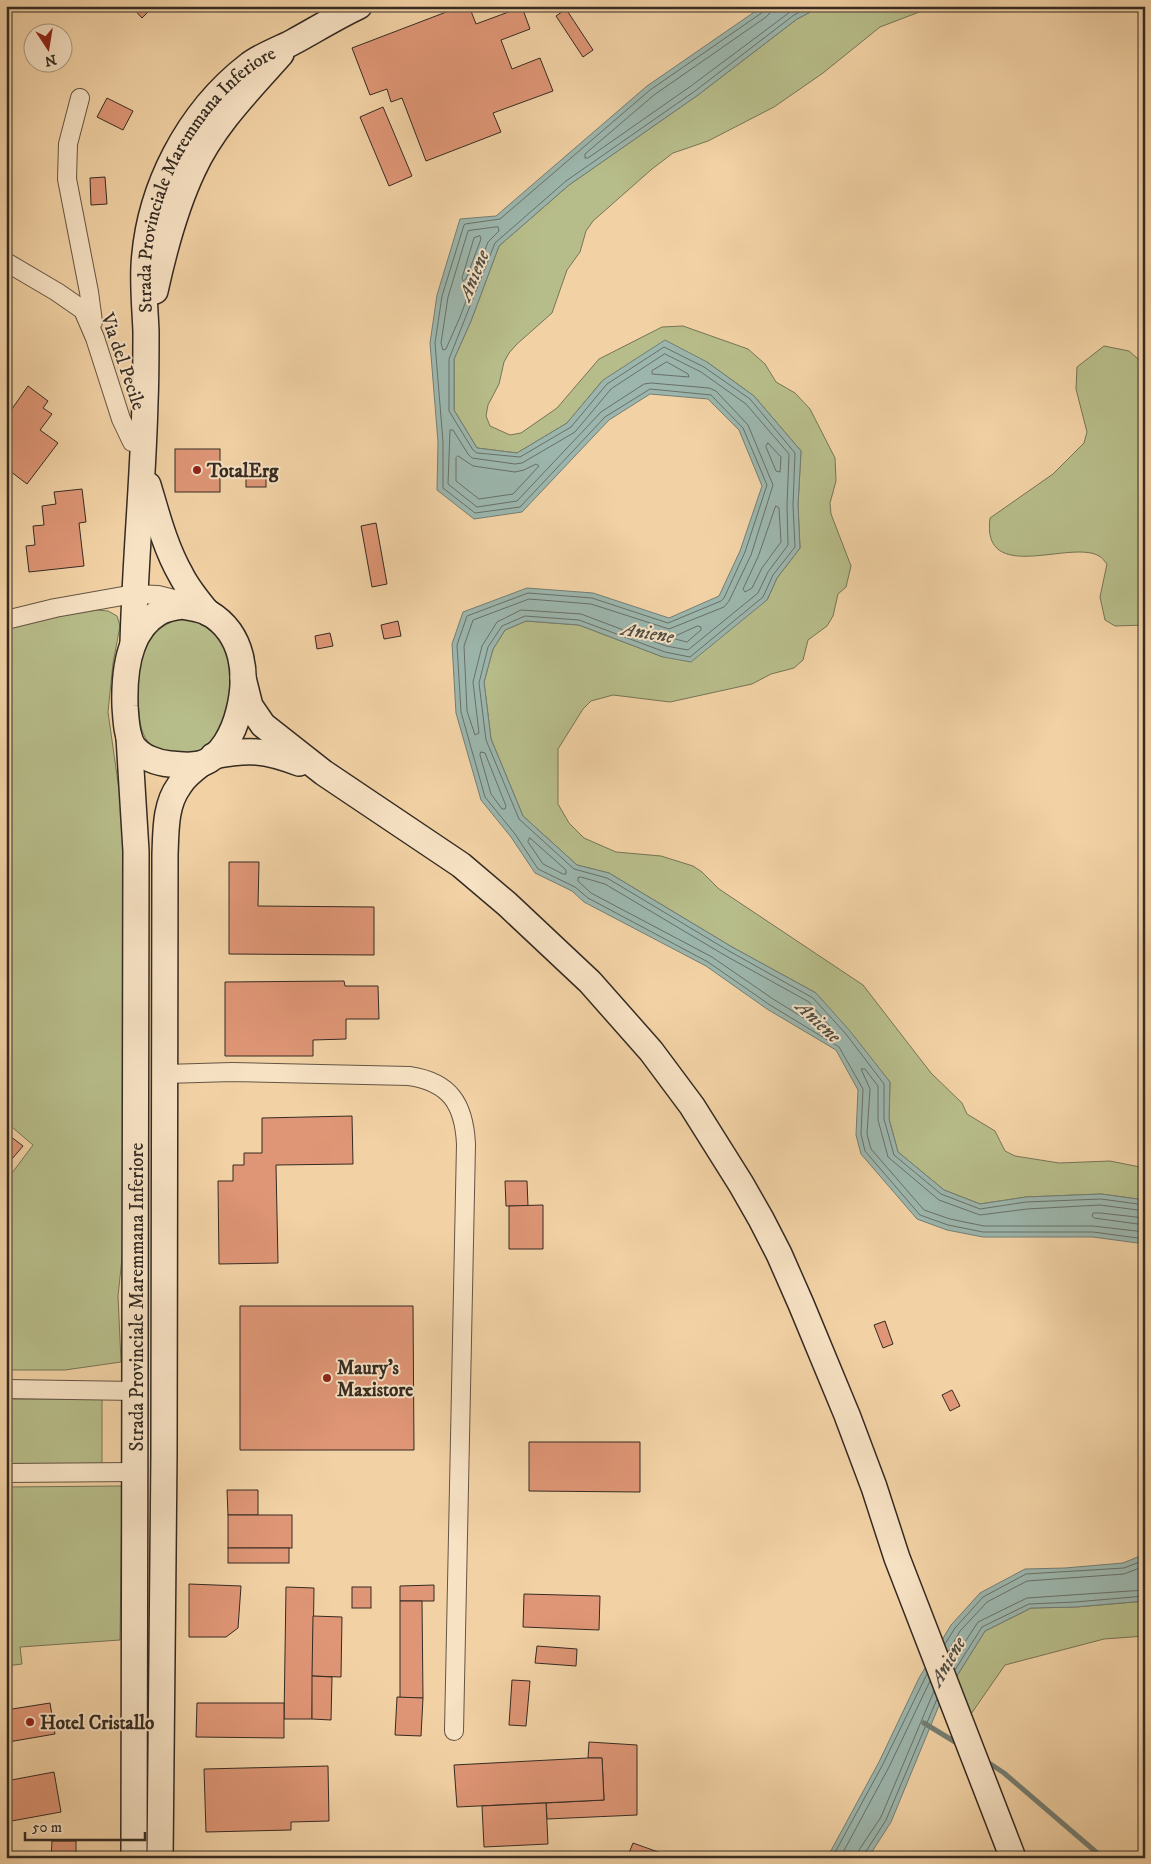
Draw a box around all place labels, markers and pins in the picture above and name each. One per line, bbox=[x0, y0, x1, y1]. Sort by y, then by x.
place label: TotalErg bbox=[206, 460, 279, 483]
marker: TotalErg bbox=[191, 464, 203, 476]
place label: Maury's Maxistore bbox=[337, 1357, 413, 1402]
marker: Maury's Maxistore bbox=[321, 1372, 333, 1384]
place label: Hotel Cristallo bbox=[40, 1712, 154, 1735]
marker: Hotel Cristallo bbox=[24, 1716, 36, 1728]

